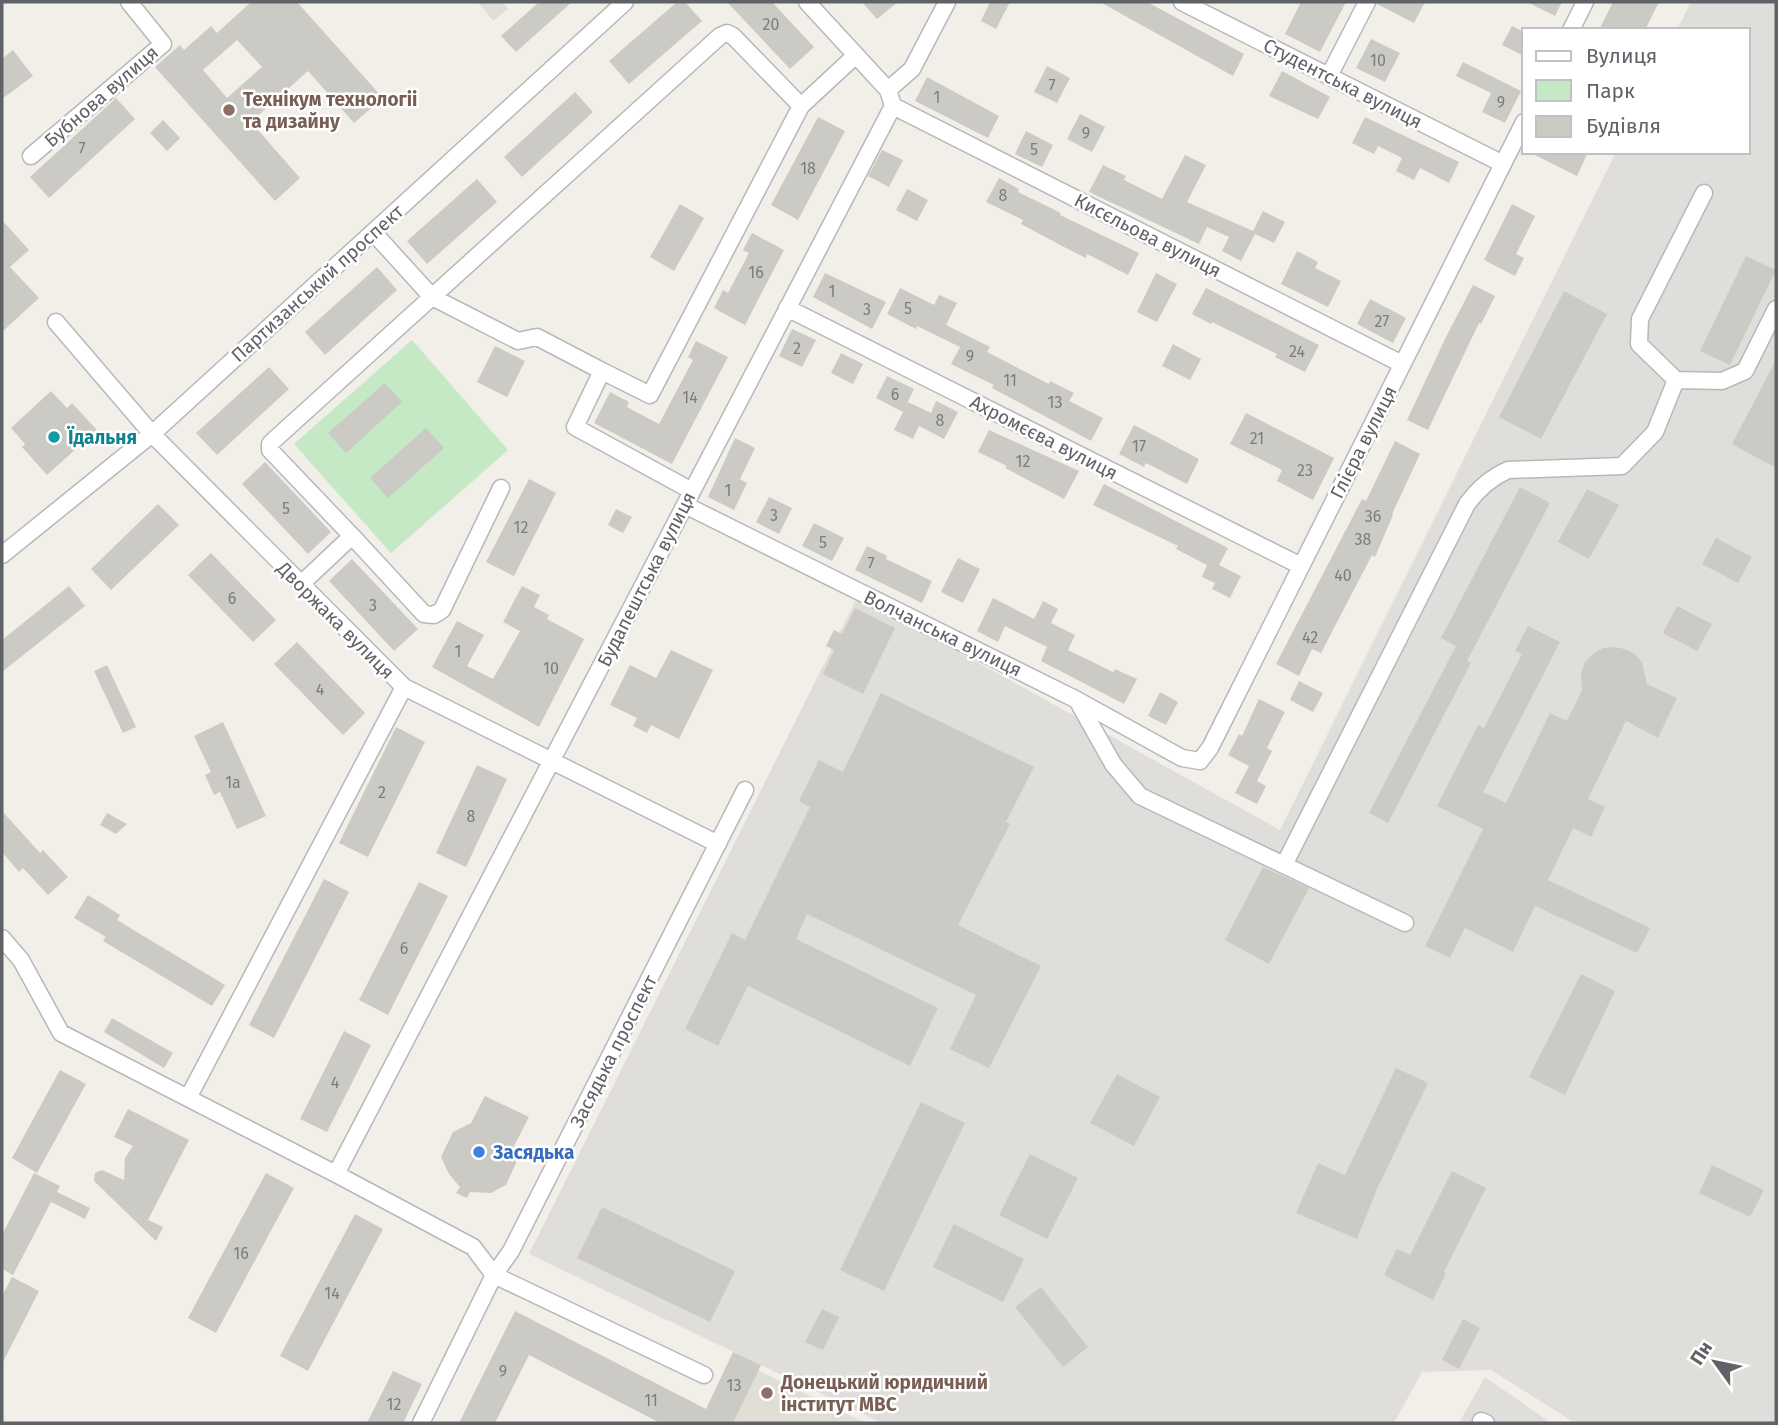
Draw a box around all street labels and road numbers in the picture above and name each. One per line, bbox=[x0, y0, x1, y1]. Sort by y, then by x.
street label: Студентська вулиця bbox=[1260, 33, 1426, 133]
street label: Бубнова вулиця bbox=[40, 41, 163, 152]
street label: Кисєльова вулиця bbox=[1071, 188, 1225, 282]
street label: Партизанський проспект bbox=[226, 200, 409, 367]
street label: Глієра вулиця bbox=[1325, 382, 1402, 502]
street label: Ахромєєва вулиця bbox=[966, 390, 1121, 485]
street label: Будапештська вулиця bbox=[592, 488, 701, 670]
street label: Дворжака вулиця bbox=[271, 556, 399, 684]
street label: Волчанська вулиця bbox=[860, 585, 1025, 682]
street label: Засядька проспект bbox=[565, 971, 662, 1131]

